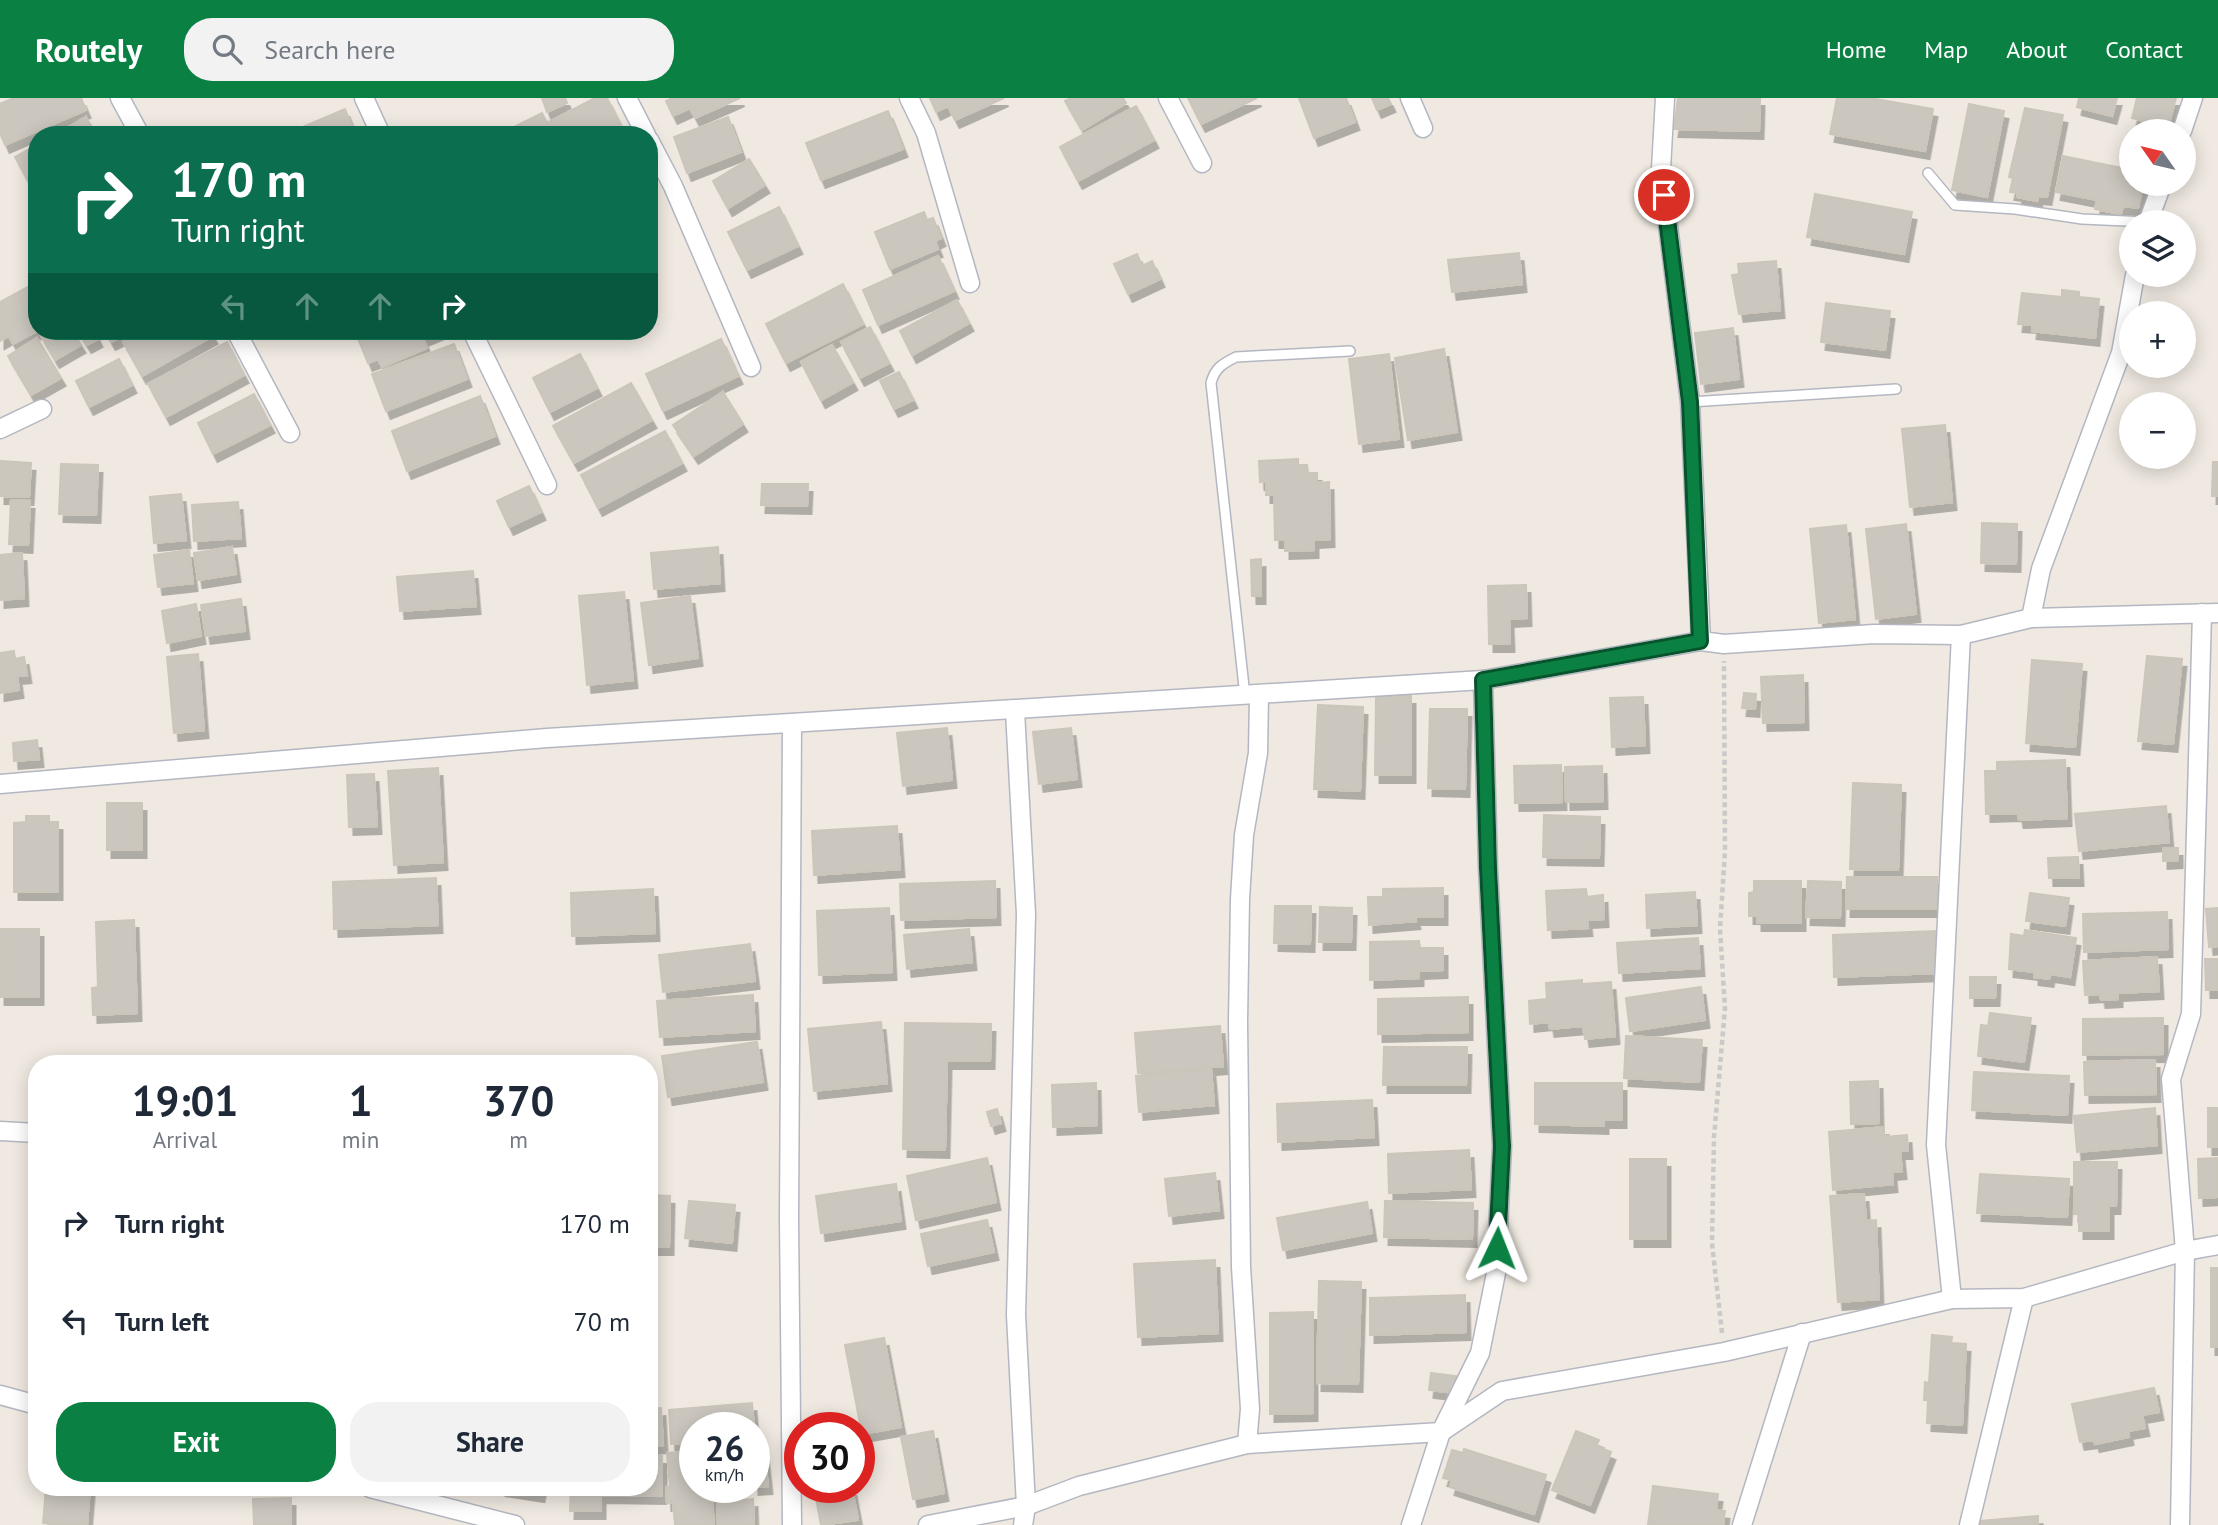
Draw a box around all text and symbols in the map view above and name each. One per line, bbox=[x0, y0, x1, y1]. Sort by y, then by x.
search box bbox=[184, 18, 674, 81]
text: Routely bbox=[35, 28, 142, 71]
icon: search bbox=[208, 30, 246, 68]
text: Search here bbox=[264, 33, 395, 66]
text: Home bbox=[1826, 34, 1886, 65]
text: Map bbox=[1924, 34, 1968, 65]
text: About bbox=[2006, 34, 2067, 65]
text: Contact bbox=[2105, 34, 2183, 65]
north arrow bbox=[2119, 119, 2196, 196]
map controls bbox=[2119, 119, 2196, 469]
text: 170 m bbox=[171, 147, 306, 211]
icon: right bbox=[56, 154, 147, 245]
pin bbox=[1634, 165, 1694, 225]
icon: arrive bbox=[1645, 176, 1683, 214]
text: Turn right bbox=[171, 209, 305, 251]
button: layers bbox=[2119, 210, 2196, 287]
icon: left bbox=[215, 287, 253, 325]
icon: ahead bbox=[288, 287, 326, 325]
icon: ahead bbox=[361, 287, 399, 325]
icon: right bbox=[434, 287, 472, 325]
button: + bbox=[2119, 301, 2196, 378]
button: − bbox=[2119, 392, 2196, 469]
text: 19:01 bbox=[132, 1073, 238, 1128]
text: 1 bbox=[349, 1073, 372, 1128]
text: 370 bbox=[483, 1073, 554, 1128]
text: Arrival bbox=[153, 1125, 217, 1154]
text: min bbox=[342, 1125, 379, 1154]
text: m bbox=[509, 1125, 528, 1154]
icon: right bbox=[56, 1204, 94, 1242]
text: Turn right bbox=[115, 1207, 224, 1240]
text: 170 m bbox=[559, 1207, 630, 1240]
position arrow bbox=[1460, 1211, 1534, 1285]
icon: left bbox=[56, 1302, 94, 1340]
text: Turn left bbox=[115, 1305, 209, 1338]
text: 70 m bbox=[574, 1305, 630, 1338]
button: Exit bbox=[56, 1402, 336, 1482]
button: Share bbox=[350, 1402, 630, 1482]
speed limit sign: 30 bbox=[784, 1412, 875, 1503]
text: 26 bbox=[705, 1425, 744, 1471]
text: km/h bbox=[705, 1463, 744, 1486]

